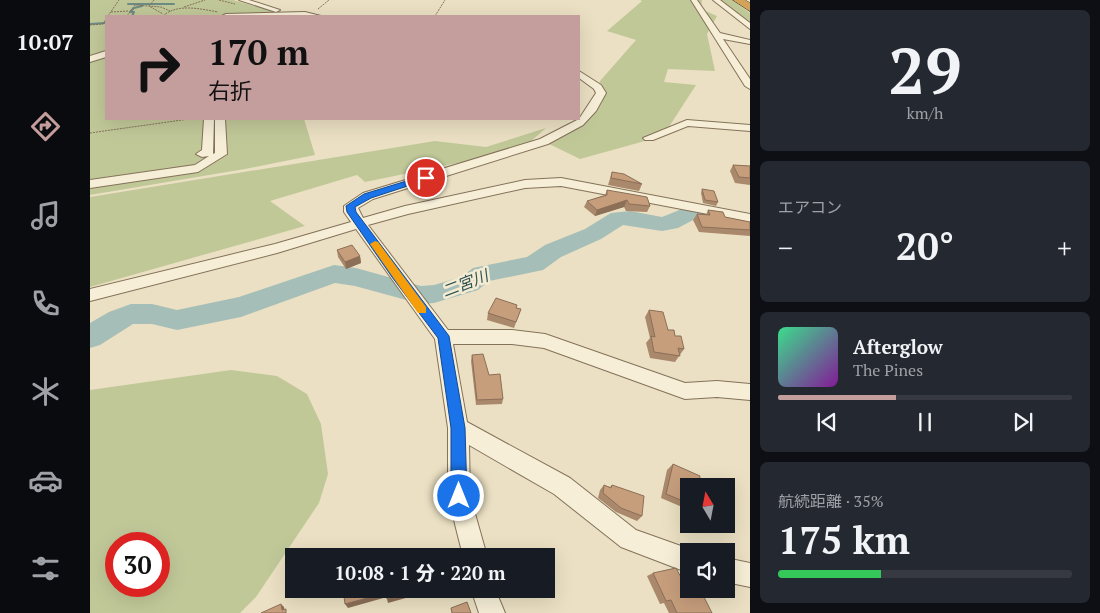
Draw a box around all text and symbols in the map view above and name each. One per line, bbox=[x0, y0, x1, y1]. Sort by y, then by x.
text: 29 bbox=[888, 26, 962, 113]
text: 10:07 bbox=[16, 27, 74, 56]
text: 170 m bbox=[208, 29, 309, 75]
icon: right bbox=[125, 35, 190, 100]
text: 右折 bbox=[208, 76, 252, 105]
text: km/h bbox=[907, 102, 943, 124]
icon: directions bbox=[28, 109, 63, 144]
pin bbox=[405, 157, 447, 199]
icon: arrive bbox=[412, 164, 440, 192]
text: エアコン bbox=[778, 196, 842, 218]
icon: music bbox=[28, 198, 63, 233]
text: 20° bbox=[896, 221, 954, 271]
text: − bbox=[778, 229, 793, 266]
text: + bbox=[1057, 229, 1072, 266]
water label: 二宮川 bbox=[439, 263, 493, 302]
icon: phone bbox=[28, 286, 63, 321]
text: Afterglow bbox=[853, 334, 943, 359]
text: The Pines bbox=[853, 359, 923, 381]
icon: climate bbox=[28, 374, 63, 409]
icon: previous bbox=[813, 408, 841, 436]
icon: pause bbox=[911, 408, 939, 436]
icon: next bbox=[1009, 408, 1037, 436]
icon: car bbox=[28, 463, 63, 498]
position arrow bbox=[432, 469, 484, 521]
north arrow bbox=[680, 478, 735, 532]
map controls bbox=[680, 478, 735, 598]
text: 航続距離 · 35% bbox=[778, 490, 884, 512]
text: 175 km bbox=[778, 515, 910, 565]
speed limit sign: 30 bbox=[105, 532, 170, 597]
button: sound bbox=[680, 543, 735, 598]
icon: filters bbox=[28, 551, 63, 586]
text: 10:08 · 1 分 · 220 m bbox=[335, 560, 505, 585]

